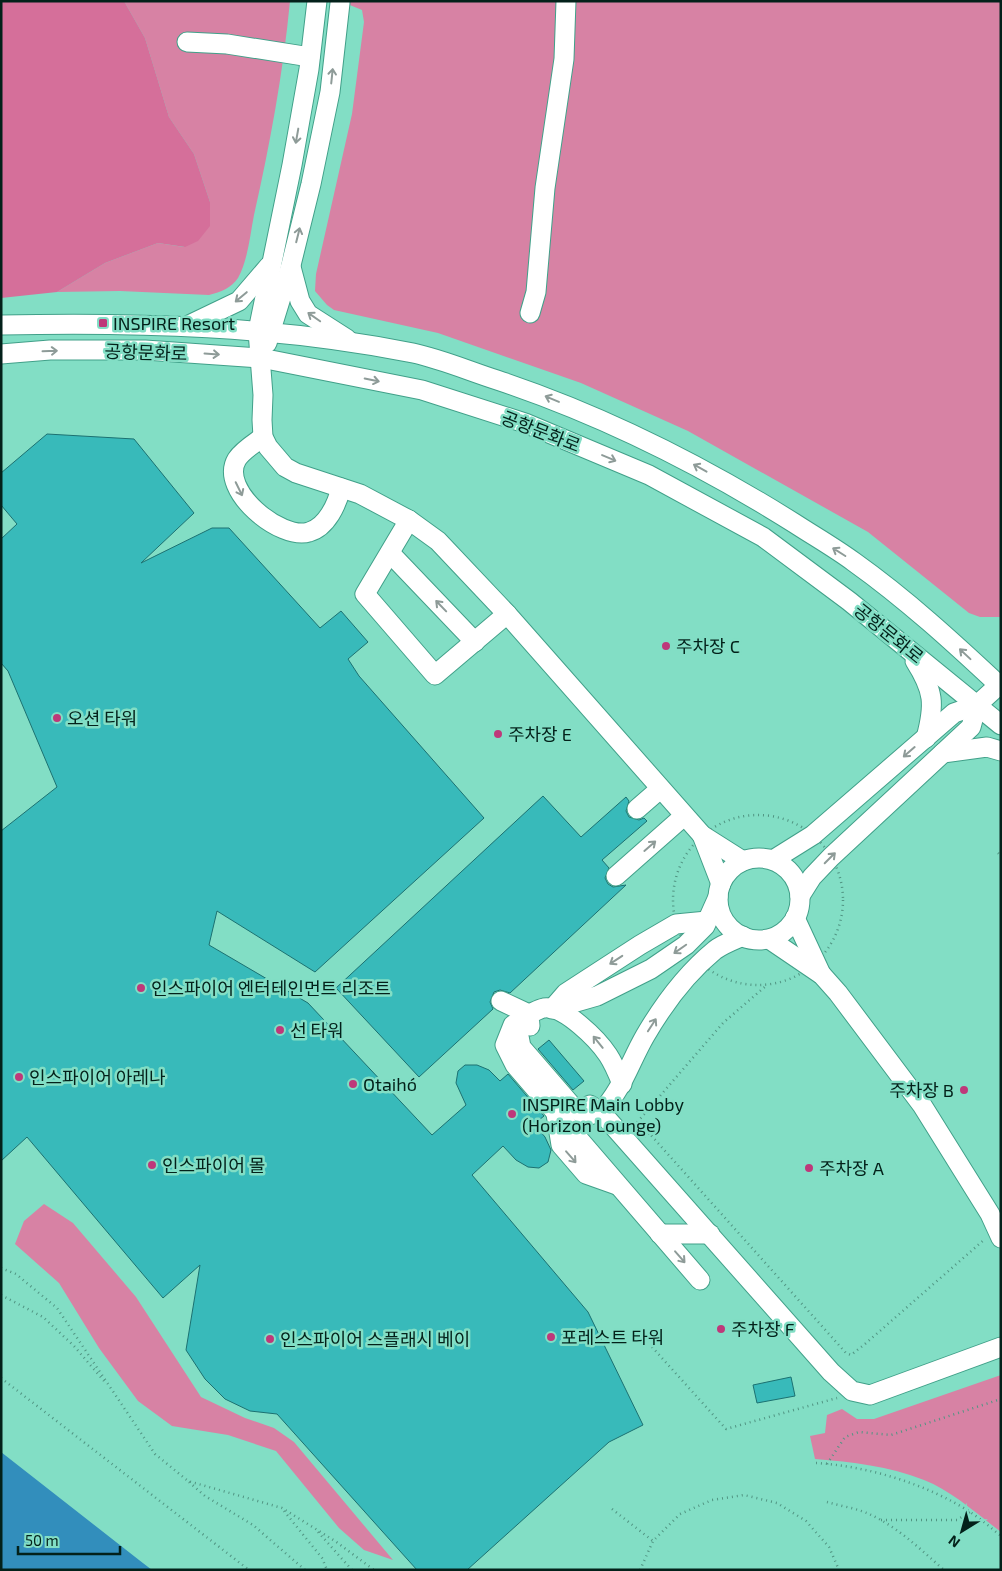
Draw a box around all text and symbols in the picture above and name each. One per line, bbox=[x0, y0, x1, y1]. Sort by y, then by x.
one-way arrow bbox=[327, 68, 337, 84]
one-way arrow bbox=[292, 128, 302, 144]
one-way arrow bbox=[294, 227, 303, 243]
one-way arrow bbox=[235, 292, 248, 303]
place label: INSPIRE Resort bbox=[113, 312, 235, 334]
one-way arrow bbox=[307, 312, 321, 322]
marker: INSPIRE Resort bbox=[97, 317, 109, 329]
street label: 공항문화로 bbox=[104, 340, 188, 364]
one-way arrow bbox=[42, 346, 58, 355]
one-way arrow bbox=[204, 350, 220, 359]
one-way arrow bbox=[364, 375, 380, 385]
one-way arrow bbox=[545, 394, 560, 403]
street label: 공항문화로 bbox=[498, 406, 584, 456]
one-way arrow bbox=[601, 454, 616, 464]
one-way arrow bbox=[692, 463, 707, 473]
one-way arrow bbox=[235, 481, 244, 496]
one-way arrow bbox=[832, 547, 846, 557]
street label: 공항문화로 bbox=[850, 598, 928, 668]
one-way arrow bbox=[435, 600, 447, 613]
place label: 주차장 C bbox=[676, 635, 740, 657]
marker: 주차장 C bbox=[660, 640, 672, 652]
one-way arrow bbox=[959, 648, 971, 660]
place label: 오션 타워 bbox=[67, 707, 137, 729]
marker: 오션 타워 bbox=[51, 712, 63, 724]
place label: 주차장 E bbox=[508, 723, 572, 745]
marker: 주차장 E bbox=[492, 728, 504, 740]
one-way arrow bbox=[903, 746, 916, 757]
one-way arrow bbox=[643, 841, 656, 852]
one-way arrow bbox=[824, 852, 836, 864]
one-way arrow bbox=[674, 944, 687, 955]
one-way arrow bbox=[610, 955, 624, 965]
place label: 인스파이어 엔터테인먼트 리조트 bbox=[151, 977, 391, 999]
marker: 인스파이어 엔터테인먼트 리조트 bbox=[135, 982, 147, 994]
one-way arrow bbox=[647, 1018, 658, 1032]
place label: 선 타워 bbox=[290, 1019, 344, 1041]
marker: 선 타워 bbox=[274, 1024, 286, 1036]
one-way arrow bbox=[592, 1036, 603, 1049]
place label: 인스파이어 아레나 bbox=[29, 1066, 166, 1088]
marker: 인스파이어 아레나 bbox=[13, 1071, 25, 1083]
place label: Otaihó bbox=[363, 1073, 417, 1095]
marker: Otaihó bbox=[347, 1078, 359, 1090]
place label: 주차장 B bbox=[889, 1079, 954, 1101]
marker: 주차장 B bbox=[958, 1084, 970, 1096]
place label: INSPIRE Main Lobby (Horizon Lounge) bbox=[522, 1093, 685, 1136]
marker: INSPIRE Main Lobby (Horizon Lounge) bbox=[506, 1108, 518, 1120]
one-way arrow bbox=[565, 1150, 577, 1163]
place label: 인스파이어 몰 bbox=[162, 1154, 265, 1176]
place label: 주차장 A bbox=[819, 1157, 885, 1179]
marker: 인스파이어 몰 bbox=[146, 1159, 158, 1171]
marker: 주차장 A bbox=[803, 1162, 815, 1174]
one-way arrow bbox=[674, 1250, 685, 1263]
place label: 주차장 F bbox=[731, 1318, 795, 1340]
marker: 주차장 F bbox=[715, 1323, 727, 1335]
place label: 포레스트 타워 bbox=[561, 1326, 664, 1348]
place label: 인스파이어 스플래시 베이 bbox=[280, 1328, 470, 1350]
marker: 포레스트 타워 bbox=[545, 1331, 557, 1343]
marker: 인스파이어 스플래시 베이 bbox=[264, 1333, 276, 1345]
north arrow bbox=[937, 1506, 987, 1556]
scale bar bbox=[18, 1524, 120, 1556]
text: 50 m bbox=[25, 1531, 59, 1549]
text: N bbox=[945, 1532, 963, 1552]

